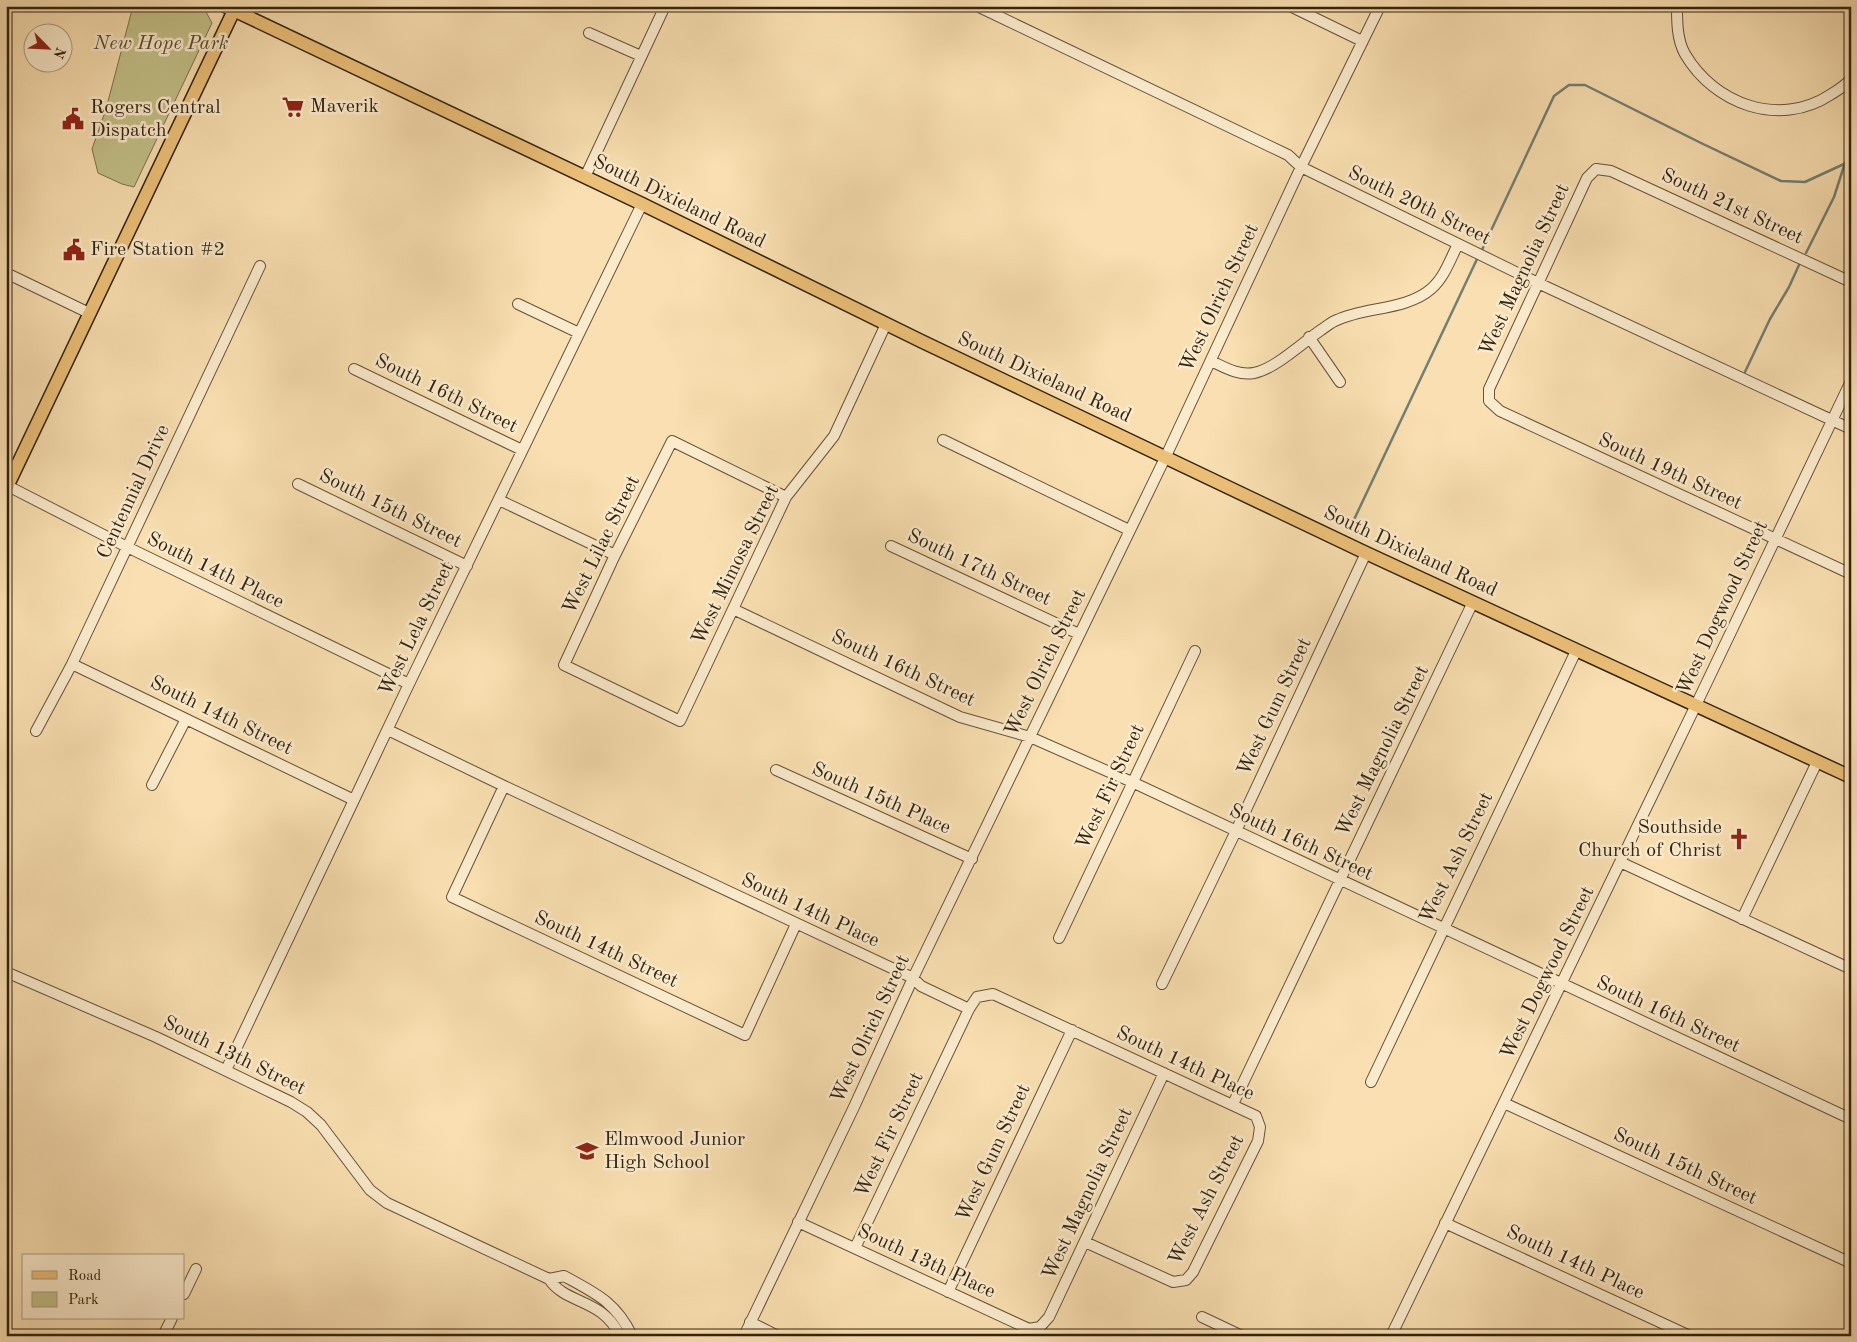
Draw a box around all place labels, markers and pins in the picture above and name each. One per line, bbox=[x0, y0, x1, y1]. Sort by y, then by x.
supermarket icon: Maverik bbox=[280, 94, 306, 120]
place label: Maverik bbox=[310, 97, 379, 117]
place label: Rogers Central Dispatch bbox=[90, 98, 221, 141]
public building icon: Rogers Central Dispatch bbox=[60, 106, 86, 132]
public building icon: Fire Station #2 bbox=[61, 237, 87, 263]
place label: Fire Station #2 bbox=[90, 240, 225, 260]
place label: Southside Church of Christ bbox=[1578, 818, 1722, 861]
church icon: Southside Church of Christ bbox=[1726, 826, 1752, 852]
place label: Elmwood Junior High School bbox=[604, 1130, 745, 1173]
school or university icon: Elmwood Junior High School bbox=[574, 1138, 600, 1164]

